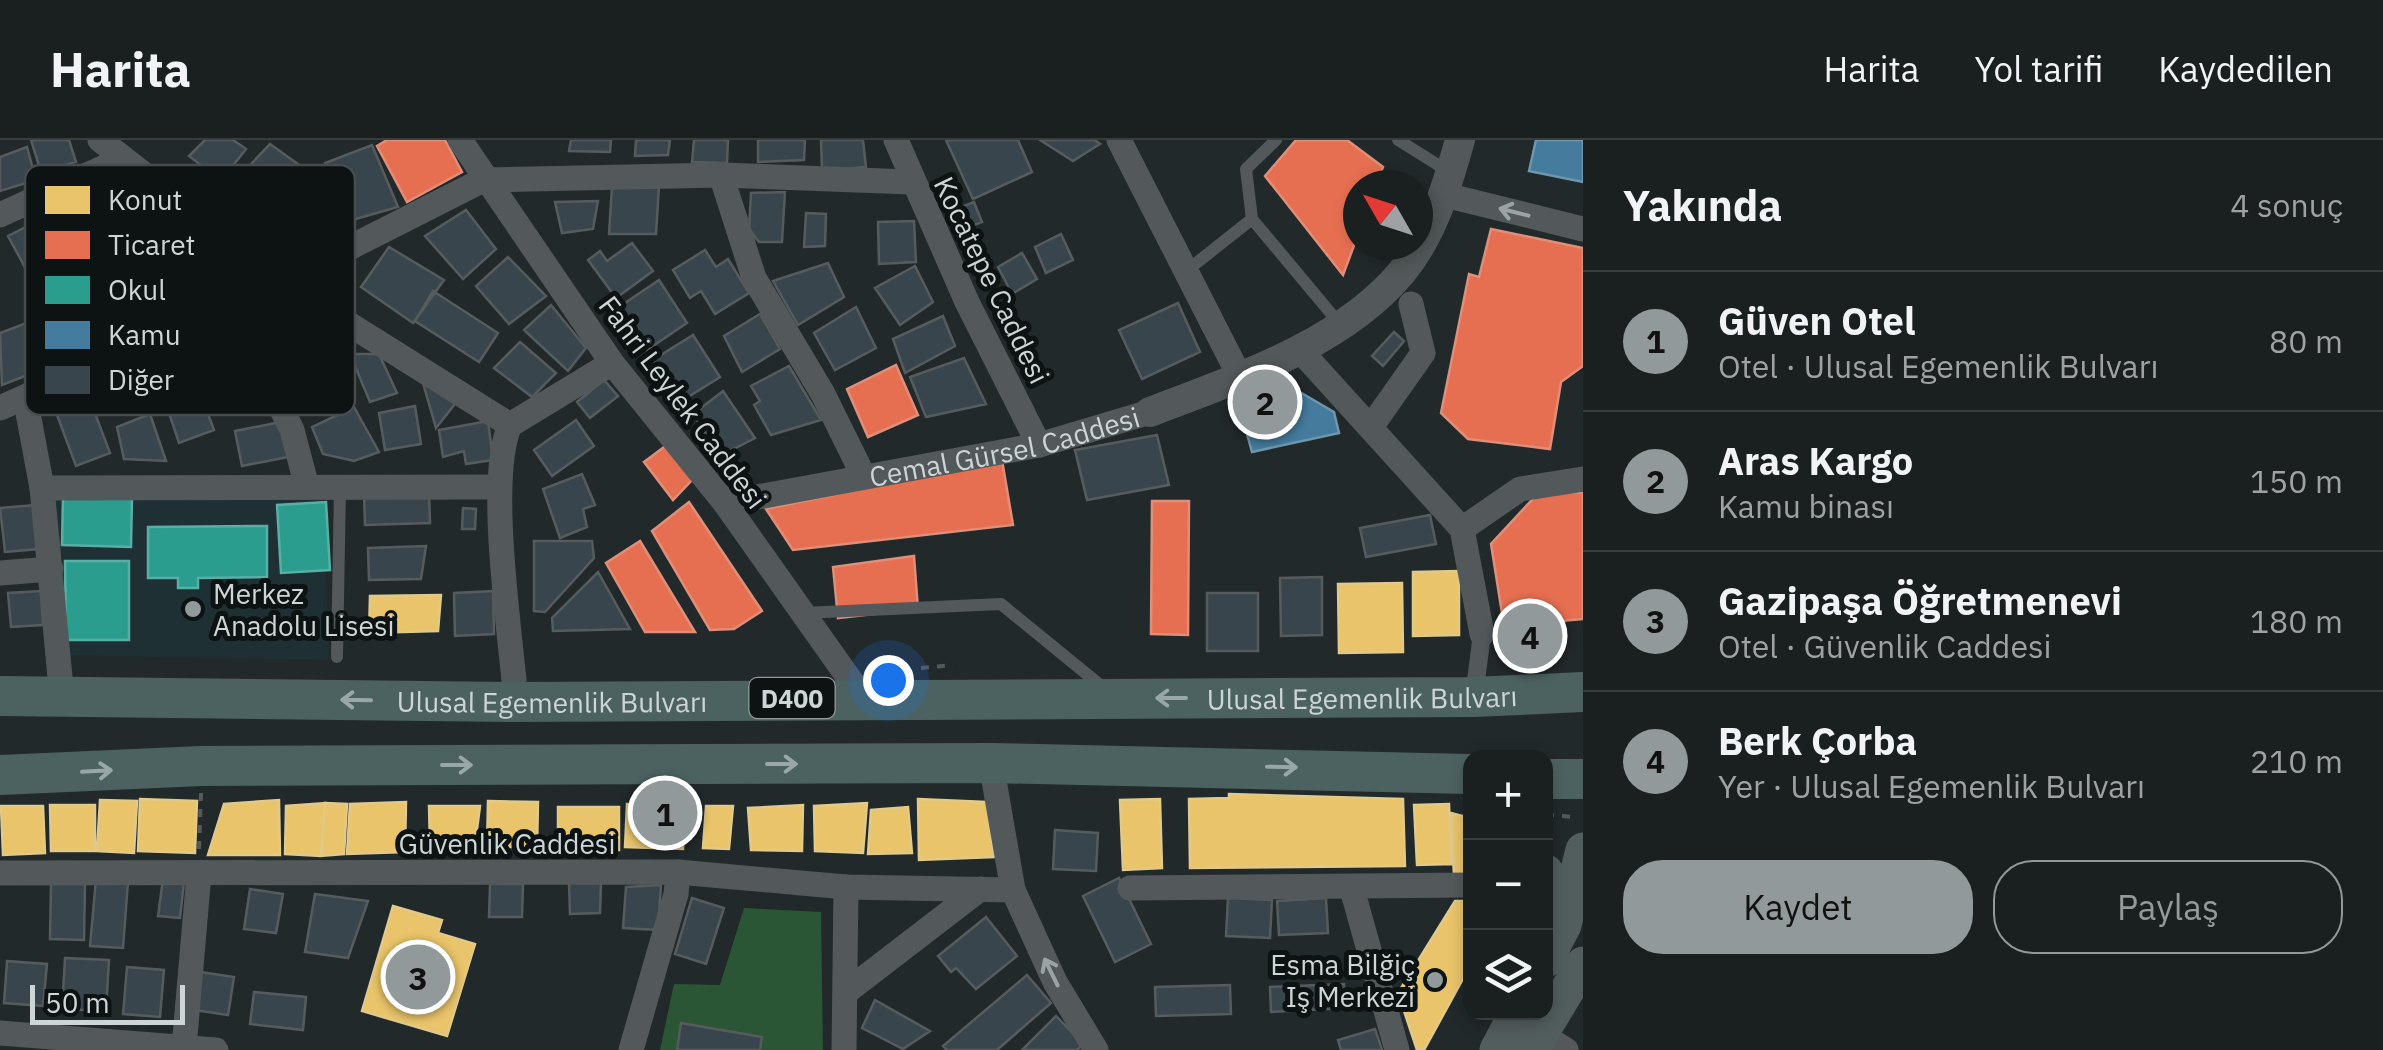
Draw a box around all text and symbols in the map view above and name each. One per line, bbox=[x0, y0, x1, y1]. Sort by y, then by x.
text: Harita bbox=[50, 38, 191, 100]
text: Harita bbox=[1824, 46, 1920, 92]
text: Yol tarifi bbox=[1975, 46, 2103, 92]
text: Kaydedilen bbox=[2158, 46, 2333, 92]
legend bbox=[25, 165, 355, 415]
street label: Kocatepe Caddesi bbox=[926, 170, 1058, 390]
north arrow bbox=[1343, 170, 1433, 260]
text: Yakında bbox=[1623, 178, 1782, 233]
text: Konut bbox=[108, 181, 182, 218]
text: 4 sonuç bbox=[2230, 184, 2343, 226]
one-way arrow bbox=[1499, 202, 1531, 220]
text: Ticaret bbox=[108, 226, 195, 263]
text: Okul bbox=[108, 271, 166, 308]
street label: Fahri Leylek Caddesi bbox=[591, 288, 775, 516]
text: Güven Otel bbox=[1718, 296, 1916, 345]
text: Kamu bbox=[108, 316, 181, 353]
text: 1 bbox=[1646, 320, 1665, 362]
text: 80 m bbox=[2269, 320, 2343, 362]
text: Otel · Ulusal Egemenlik Bulvarı bbox=[1718, 345, 2158, 387]
text: Diğer bbox=[108, 361, 174, 398]
pin: 2 bbox=[1232, 364, 1298, 440]
street label: Cemal Gürsel Caddesi bbox=[866, 398, 1144, 495]
text: Aras Kargo bbox=[1718, 436, 1913, 485]
text: 2 bbox=[1646, 460, 1665, 502]
text: 150 m bbox=[2250, 460, 2343, 502]
text: Kamu binası bbox=[1718, 485, 1894, 527]
place label: Merkez Anadolu Lisesi bbox=[213, 575, 395, 644]
text: Gazipaşa Öğretmenevi bbox=[1718, 576, 2122, 625]
marker: Merkez Anadolu Lisesi bbox=[182, 598, 204, 620]
pin: 4 bbox=[1498, 598, 1562, 674]
text: 3 bbox=[1646, 600, 1665, 642]
text: 180 m bbox=[2250, 600, 2343, 642]
text: Otel · Güvenlik Caddesi bbox=[1718, 625, 2052, 667]
your location bbox=[863, 655, 914, 706]
street label: Ulusal Egemenlik Bulvarı bbox=[1207, 677, 1518, 717]
road number: D400 bbox=[750, 678, 834, 718]
street label: Ulusal Egemenlik Bulvarı bbox=[396, 682, 707, 721]
one-way arrow bbox=[1155, 688, 1188, 708]
one-way arrow bbox=[340, 690, 372, 710]
text: Berk Çorba bbox=[1718, 716, 1917, 765]
text: 4 bbox=[1646, 740, 1665, 782]
text: 210 m bbox=[2250, 740, 2343, 782]
map controls bbox=[1463, 750, 1553, 1020]
button: + bbox=[1463, 750, 1553, 840]
one-way arrow bbox=[766, 754, 798, 774]
one-way arrow bbox=[440, 756, 473, 774]
one-way arrow bbox=[1266, 758, 1298, 776]
one-way arrow bbox=[81, 761, 113, 780]
text: Yer · Ulusal Egemenlik Bulvarı bbox=[1718, 765, 2145, 807]
pin: 1 bbox=[632, 776, 698, 850]
street label: Güvenlik Caddesi bbox=[398, 825, 616, 862]
button: − bbox=[1463, 840, 1553, 930]
button: Kaydet bbox=[1623, 860, 1973, 954]
button: Paylaş bbox=[1993, 860, 2343, 954]
button: layers bbox=[1463, 930, 1553, 1020]
pin: 3 bbox=[386, 940, 450, 1014]
place label: Esma Bilğiç Iş Merkezi bbox=[1270, 946, 1415, 1015]
one-way arrow bbox=[1040, 958, 1059, 988]
marker: Esma Bilğiç Iş Merkezi bbox=[1424, 969, 1446, 991]
scale bar bbox=[30, 980, 185, 1024]
text: 50 m bbox=[45, 984, 110, 1021]

